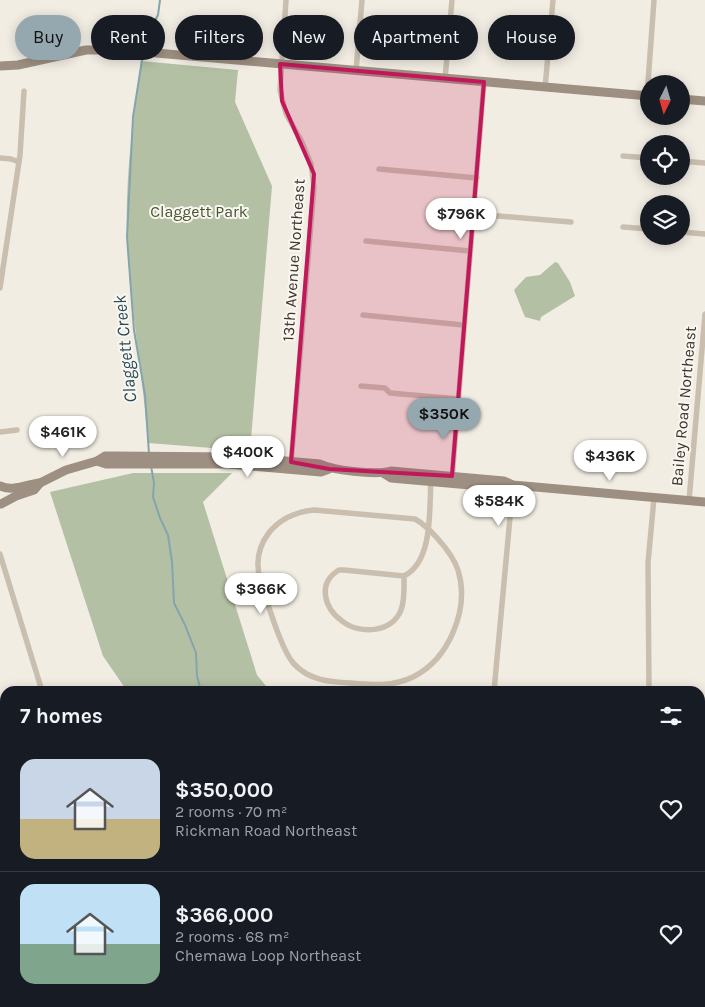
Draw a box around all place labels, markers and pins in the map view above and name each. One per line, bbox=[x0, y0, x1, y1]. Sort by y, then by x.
pin: $796K bbox=[426, 198, 496, 240]
pin: $350K bbox=[409, 398, 479, 440]
pin: $461K bbox=[28, 416, 98, 458]
pin: $400K bbox=[213, 436, 283, 478]
pin: $436K bbox=[575, 440, 645, 482]
pin: $584K bbox=[464, 484, 534, 527]
pin: $366K bbox=[226, 572, 296, 615]

